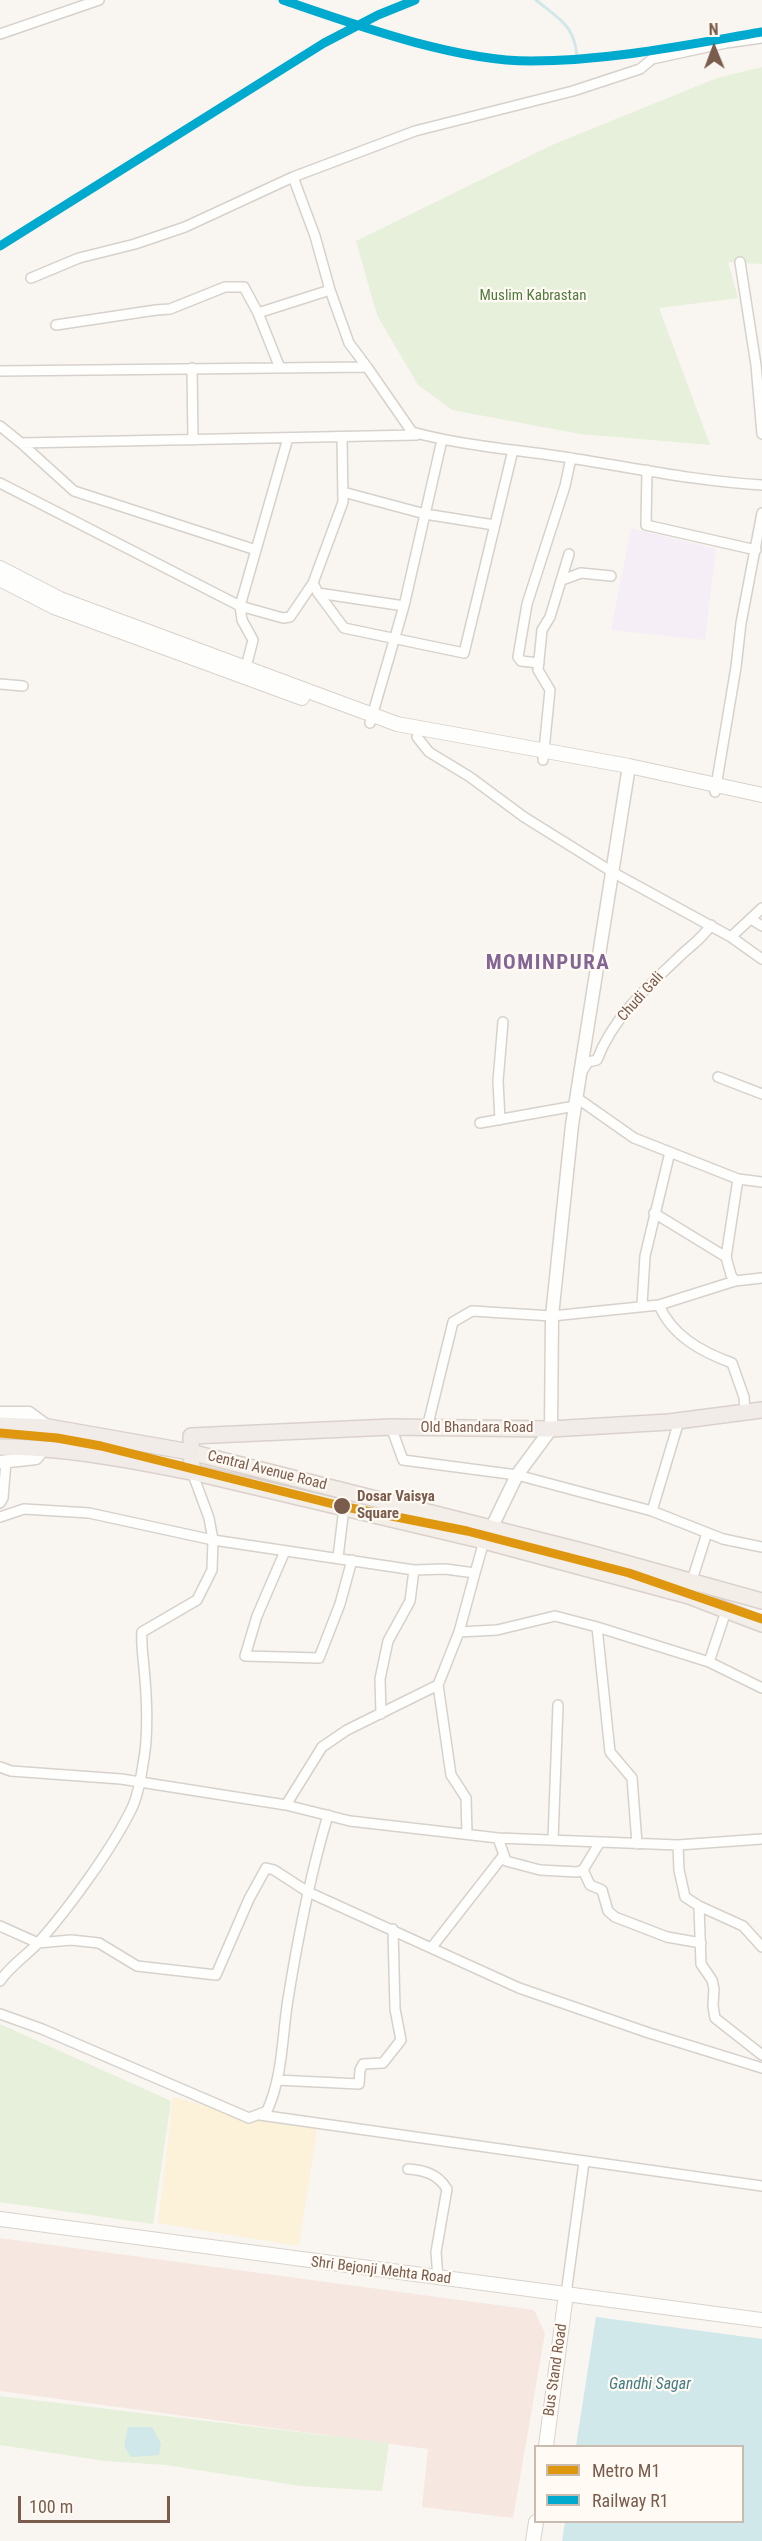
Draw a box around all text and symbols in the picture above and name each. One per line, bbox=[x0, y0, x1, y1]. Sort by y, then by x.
north arrow bbox=[684, 18, 744, 78]
text: N bbox=[709, 20, 719, 39]
park label: Muslim Kabrastan bbox=[480, 287, 586, 305]
district label: MOMINPURA bbox=[486, 951, 610, 977]
street label: Chudi Gali bbox=[614, 969, 668, 1025]
street label: Old Bhandara Road bbox=[421, 1419, 533, 1437]
street label: Central Avenue Road bbox=[205, 1447, 329, 1495]
place label: Dosar Vaisya Square bbox=[357, 1488, 435, 1523]
marker: Dosar Vaisya Square bbox=[332, 1496, 352, 1516]
street label: Shri Bejonji Mehta Road bbox=[310, 2253, 452, 2289]
street label: Bus Stand Road bbox=[541, 2323, 571, 2417]
water label: Gandhi Sagar bbox=[609, 2375, 691, 2395]
legend bbox=[534, 2445, 744, 2523]
text: Metro M1 bbox=[592, 2460, 660, 2481]
scale bar bbox=[21, 2484, 172, 2522]
text: Railway R1 bbox=[592, 2490, 669, 2511]
text: 100 m bbox=[29, 2496, 73, 2517]

